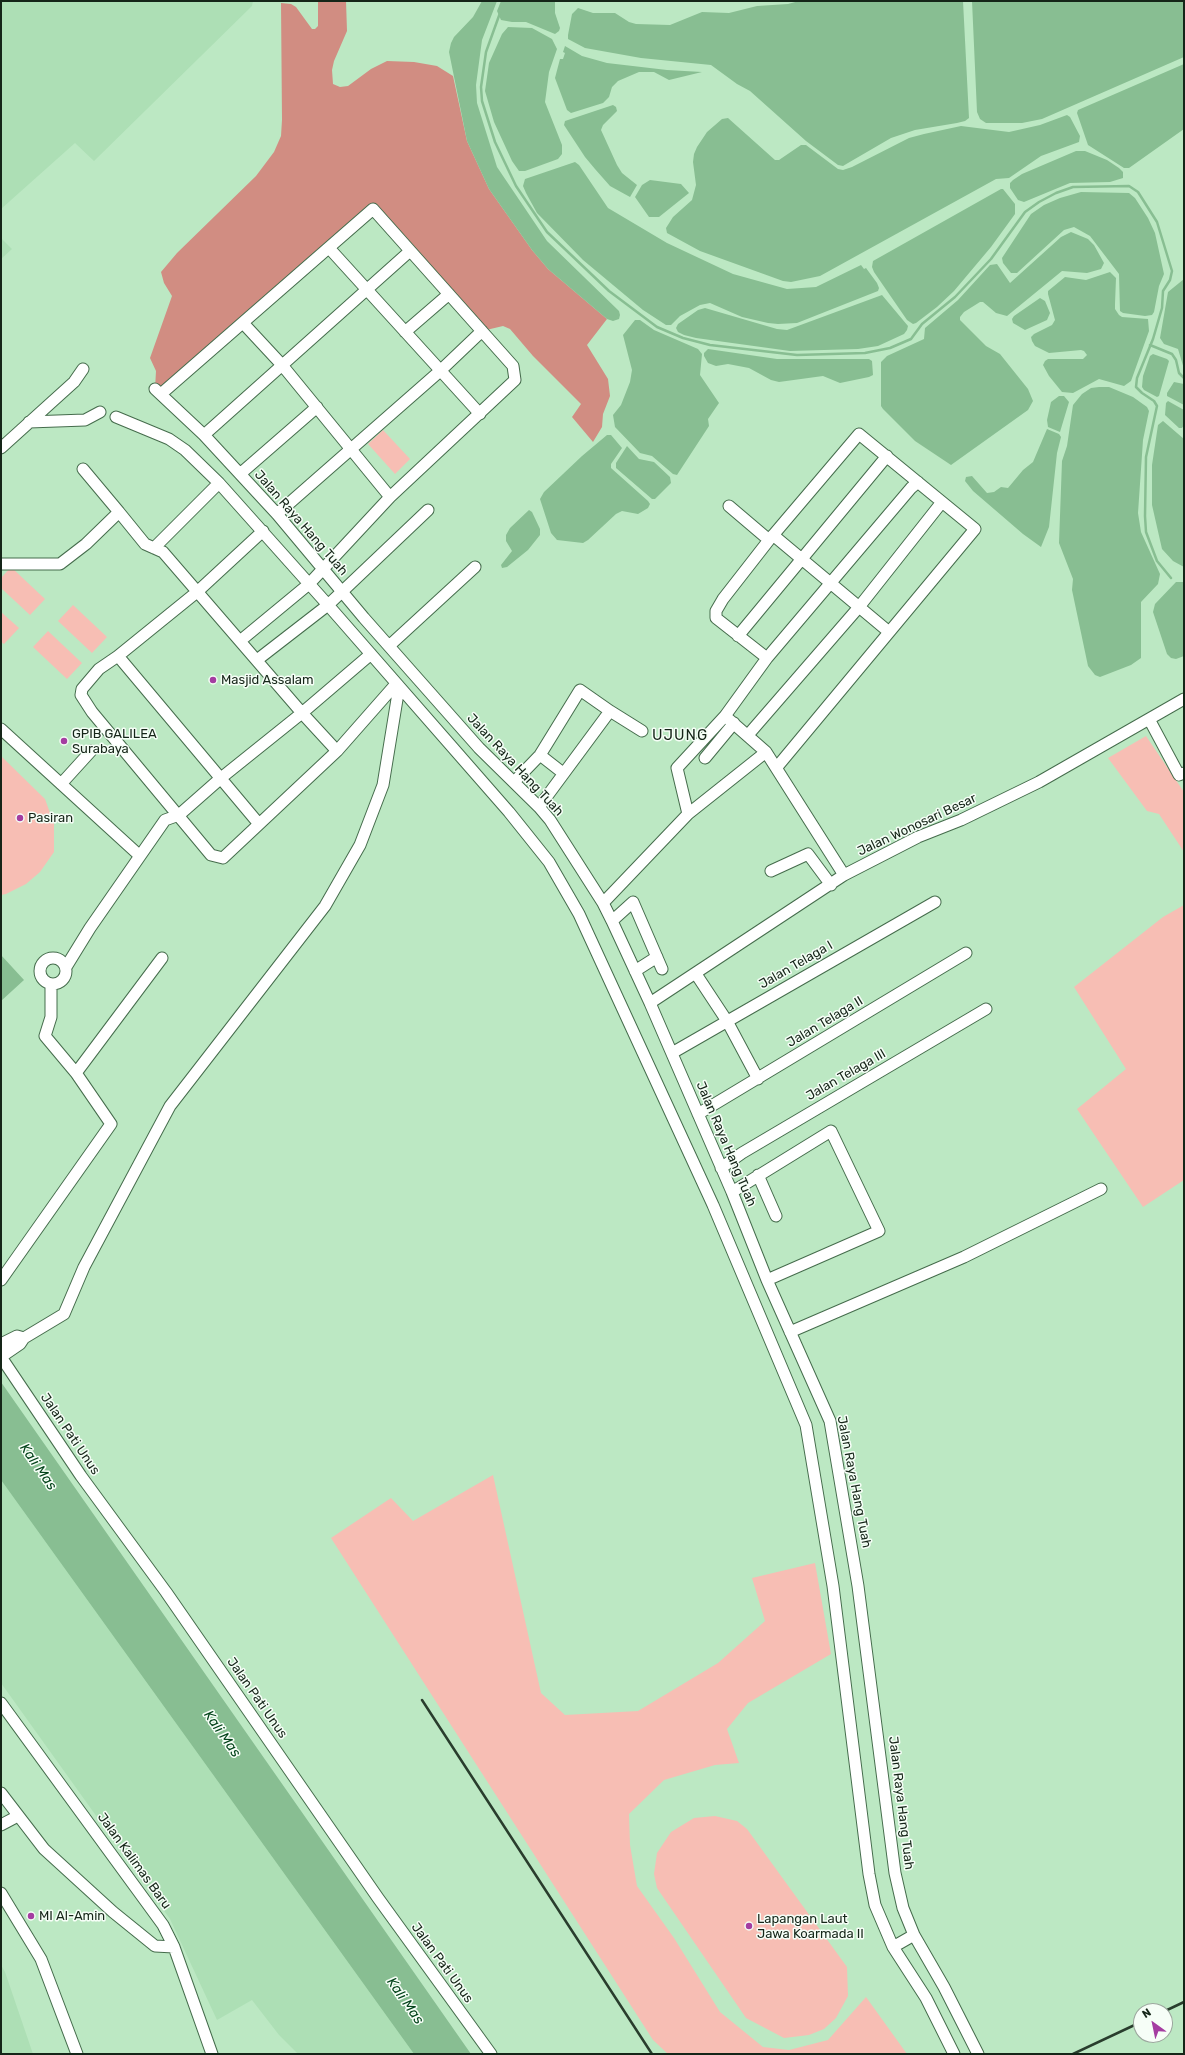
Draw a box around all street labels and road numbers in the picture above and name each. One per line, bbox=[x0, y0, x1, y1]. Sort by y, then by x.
street label: Jalan Raya Hang Tuah bbox=[251, 467, 351, 579]
street label: Jalan Raya Hang Tuah bbox=[464, 711, 566, 819]
street label: Jalan Wonosari Besar bbox=[855, 791, 979, 859]
street label: Jalan Telaga I bbox=[756, 938, 836, 992]
street label: Jalan Telaga II bbox=[784, 993, 866, 1051]
street label: Jalan Telaga III bbox=[803, 1046, 889, 1104]
street label: Jalan Raya Hang Tuah bbox=[693, 1079, 759, 1209]
street label: Jalan Pati Unus bbox=[37, 1390, 103, 1478]
street label: Jalan Raya Hang Tuah bbox=[834, 1415, 874, 1549]
street label: Jalan Pati Unus bbox=[223, 1655, 291, 1741]
street label: Jalan Raya Hang Tuah bbox=[885, 1735, 917, 1871]
street label: Jalan Kalimas Baru bbox=[94, 1810, 174, 1912]
street label: Jalan Pati Unus bbox=[408, 1920, 476, 2006]

